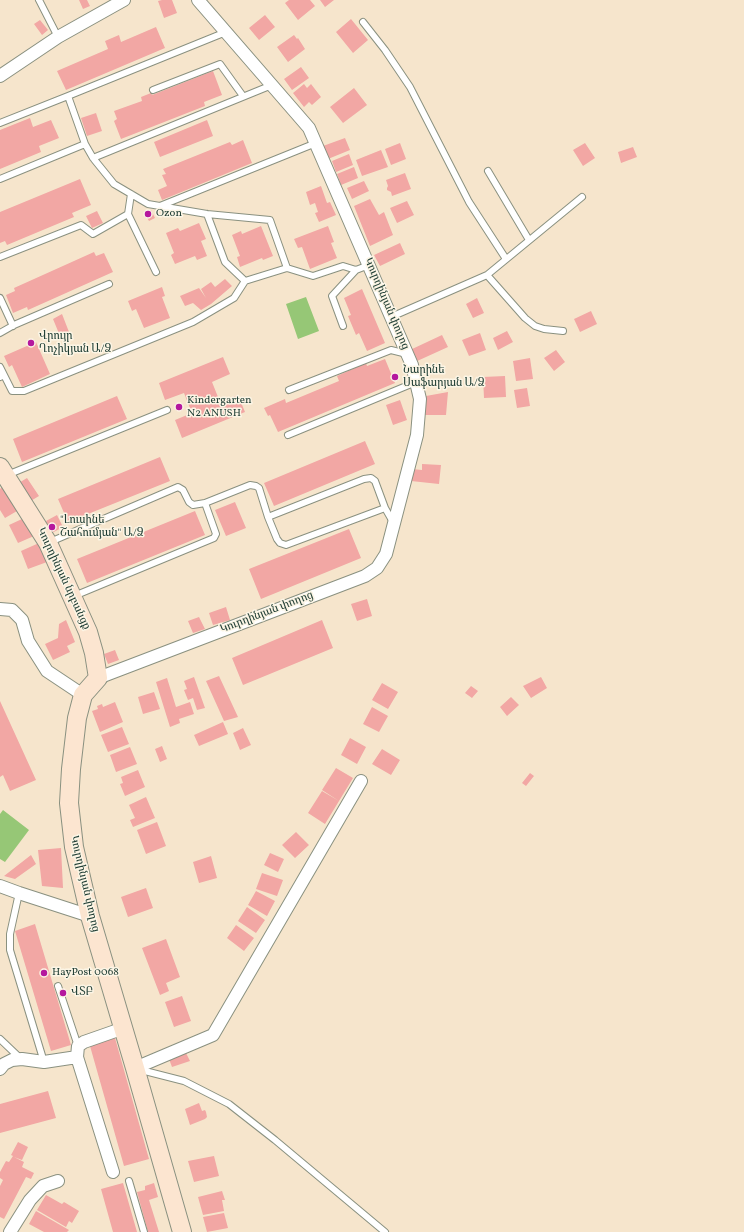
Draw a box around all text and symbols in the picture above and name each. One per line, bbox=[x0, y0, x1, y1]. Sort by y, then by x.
place label: Ozon bbox=[156, 207, 182, 221]
marker: Ozon bbox=[143, 209, 153, 219]
street label: Կուրղինյան փողոց bbox=[361, 256, 411, 352]
place label: Վրույր Ղոչիկյան Ա/Ձ bbox=[39, 330, 111, 356]
marker: Վրույր Ղոչիկյան Ա/Ձ bbox=[26, 338, 36, 348]
place label: Նարինե Սաֆարյան Ա/Ձ bbox=[403, 364, 485, 390]
marker: Նարինե Սաֆարյան Ա/Ձ bbox=[390, 372, 400, 382]
place label: Kindergarten N2 ANUSH bbox=[187, 394, 252, 420]
marker: Kindergarten N2 ANUSH bbox=[174, 402, 184, 412]
place label: "Լուսինե Շահումյան" Ա/Ձ bbox=[60, 514, 144, 540]
marker: "Լուսինե Շահումյան" Ա/Ձ bbox=[47, 522, 57, 532]
street label: Կուրղինյան նրբանցք bbox=[34, 526, 92, 632]
street label: Կուրղինյան փողոց bbox=[219, 589, 315, 637]
street label: Կուրղինյան փողոց bbox=[66, 834, 102, 934]
place label: HayPost 0068 bbox=[52, 966, 119, 980]
marker: HayPost 0068 bbox=[39, 968, 49, 978]
place label: ՎՏԲ bbox=[71, 986, 93, 1000]
marker: ՎՏԲ bbox=[58, 988, 68, 998]

